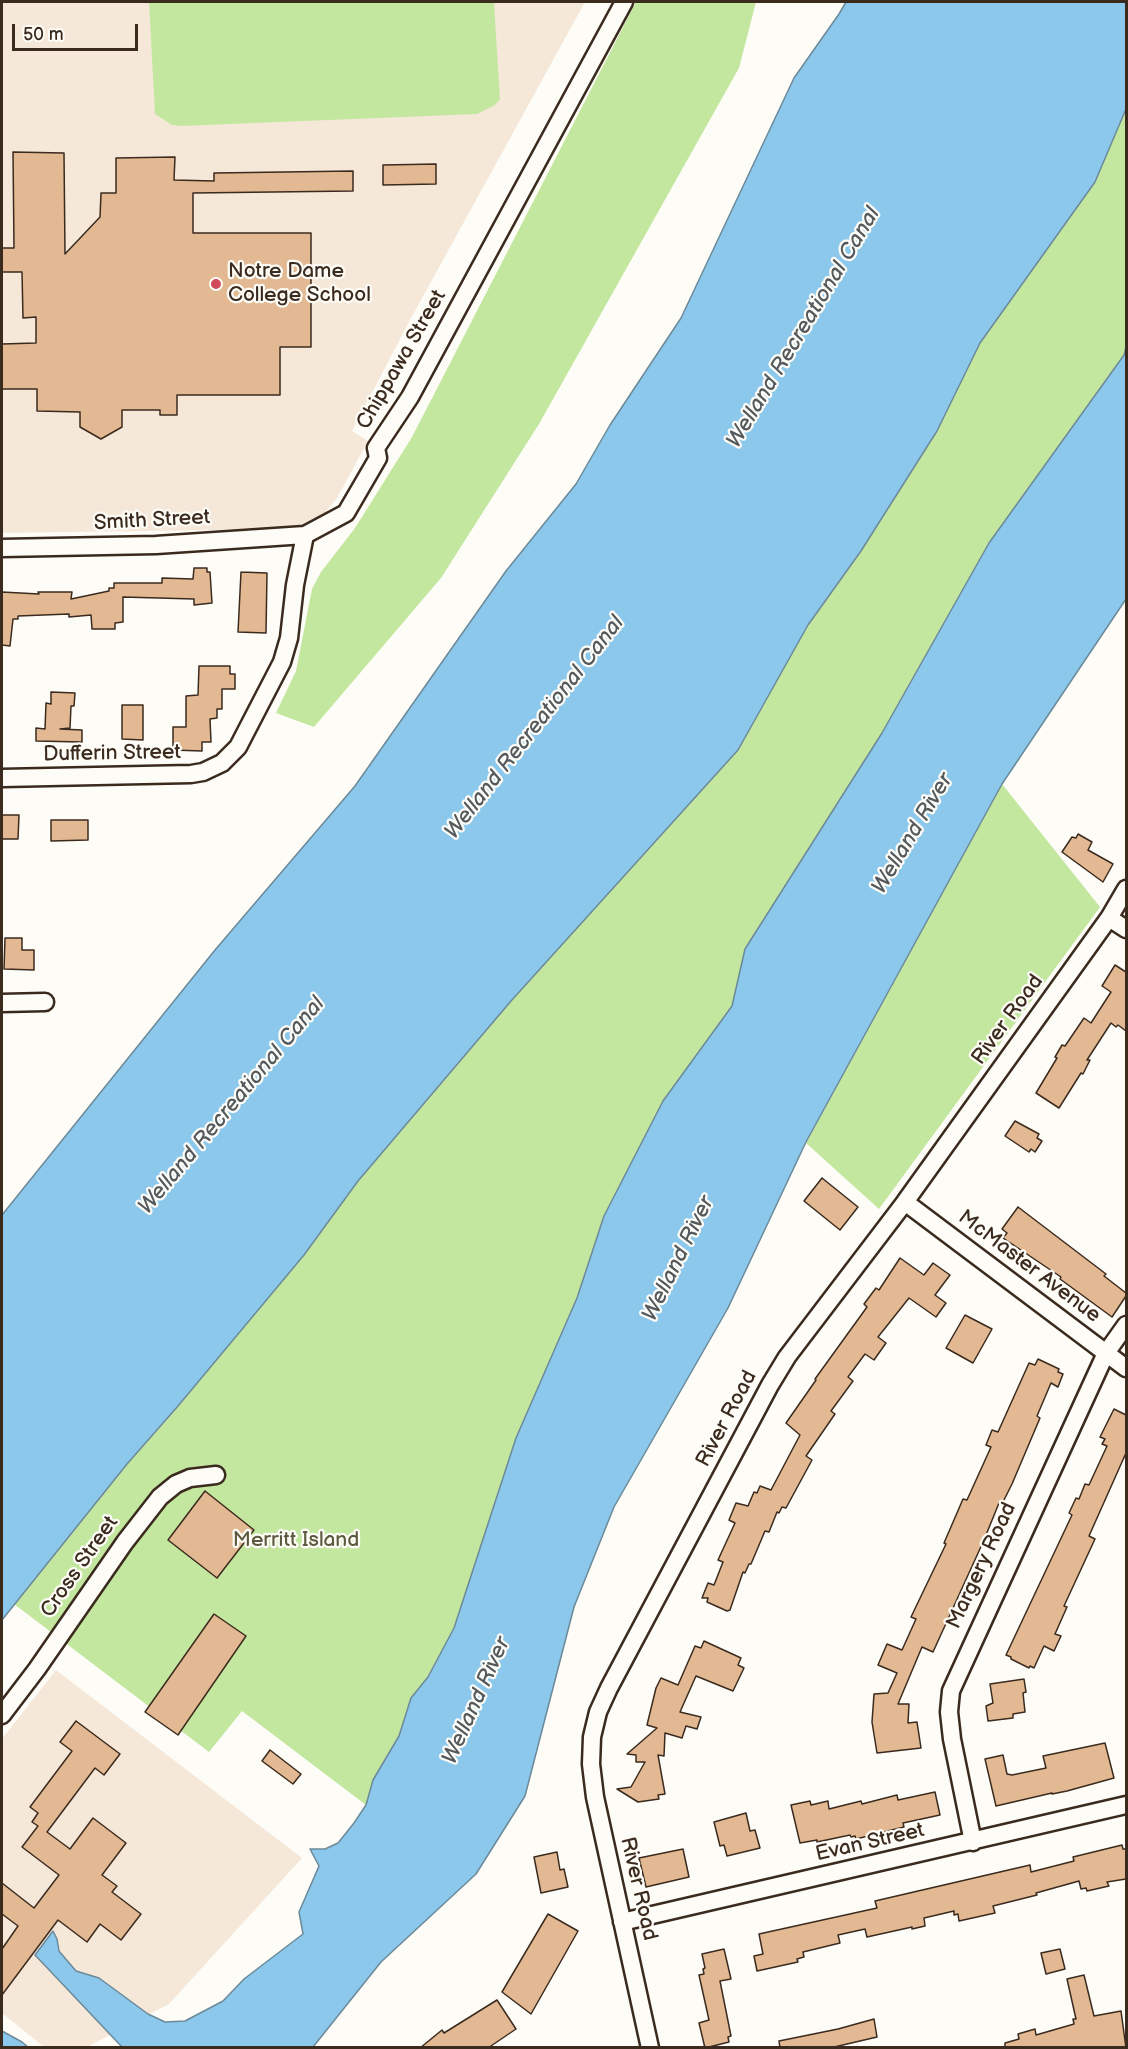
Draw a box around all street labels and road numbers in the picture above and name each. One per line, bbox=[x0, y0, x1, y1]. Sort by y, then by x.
street label: Chippawa Street bbox=[352, 286, 452, 434]
street label: Smith Street bbox=[93, 505, 211, 537]
street label: Dufferin Street bbox=[43, 740, 181, 768]
street label: River Road bbox=[967, 970, 1049, 1070]
street label: McMaster Avenue bbox=[953, 1205, 1105, 1329]
street label: River Road bbox=[691, 1367, 763, 1471]
street label: Margery Road bbox=[942, 1499, 1022, 1633]
street label: Cross Street bbox=[36, 1511, 124, 1623]
street label: Evan Street bbox=[813, 1818, 927, 1868]
street label: River Road bbox=[614, 1835, 662, 1943]

